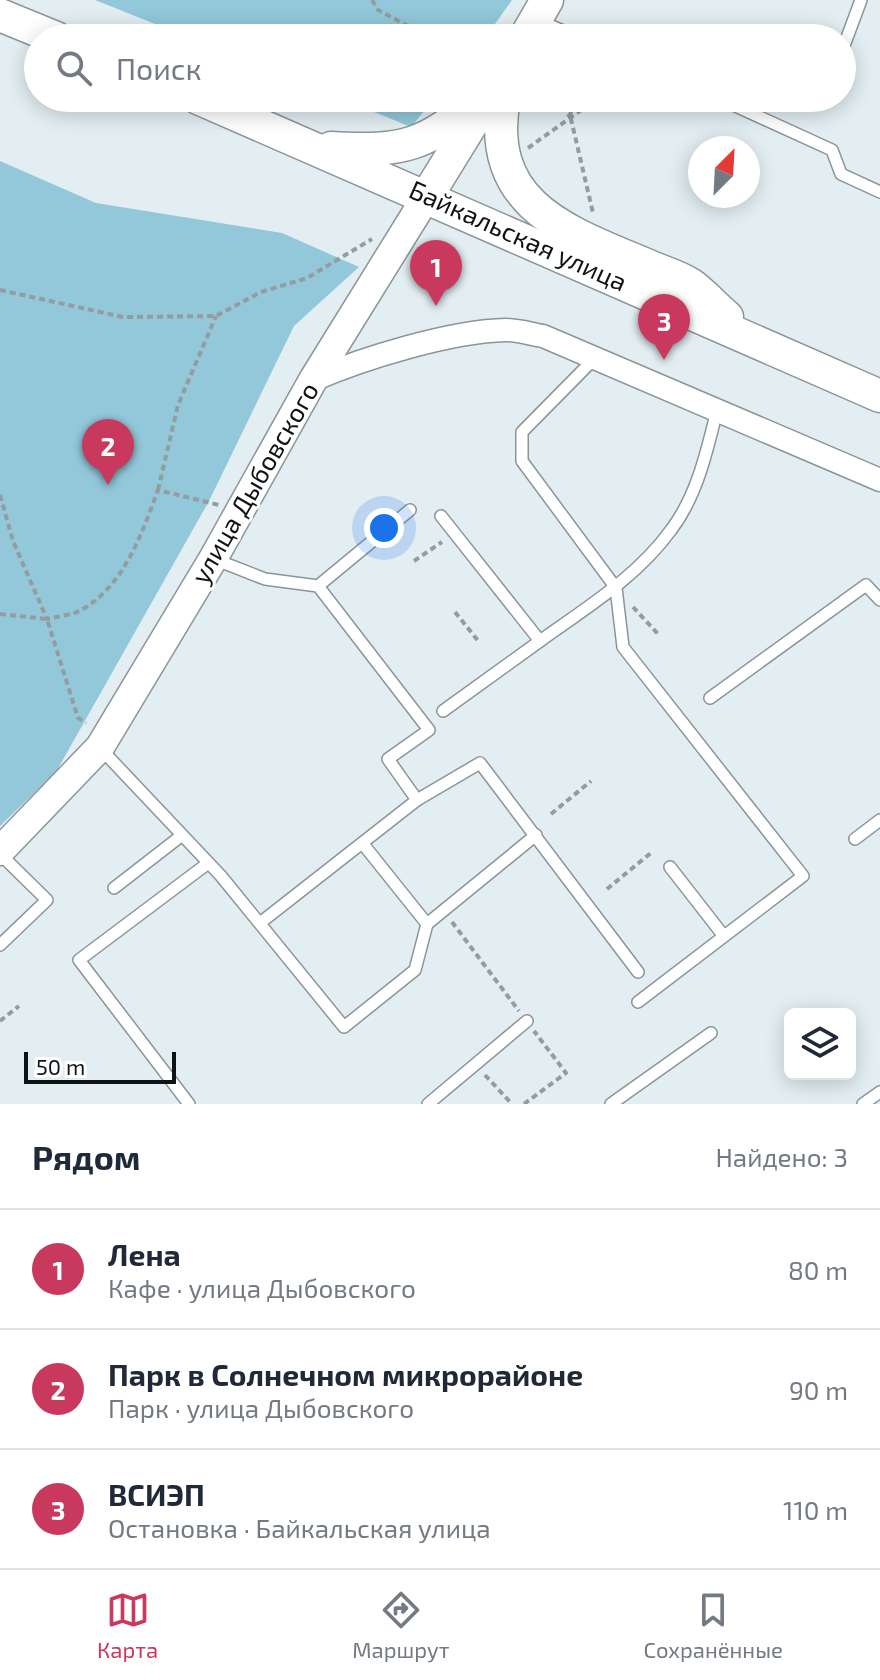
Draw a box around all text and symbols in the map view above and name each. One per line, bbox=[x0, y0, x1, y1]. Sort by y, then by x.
search box bbox=[24, 24, 856, 112]
icon: search bbox=[52, 46, 96, 90]
text: Поиск bbox=[116, 50, 202, 86]
north arrow bbox=[688, 136, 760, 208]
street label: Байкальская улица bbox=[405, 173, 632, 298]
pin: 1 bbox=[410, 240, 462, 306]
pin: 3 bbox=[638, 294, 690, 360]
street label: улица Дыбовского bbox=[183, 376, 325, 589]
pin: 2 bbox=[82, 419, 134, 485]
your location bbox=[364, 508, 404, 548]
map controls bbox=[784, 1008, 856, 1080]
button: layers bbox=[784, 1008, 856, 1080]
scale bar bbox=[24, 1048, 176, 1084]
text: 50 m bbox=[36, 1053, 85, 1079]
text: Рядом bbox=[32, 1136, 140, 1177]
text: Найдено: 3 bbox=[715, 1141, 848, 1172]
text: Лена bbox=[108, 1236, 181, 1272]
text: 1 bbox=[52, 1254, 64, 1285]
text: 80 m bbox=[788, 1254, 848, 1285]
text: Кафе · улица Дыбовского bbox=[108, 1272, 416, 1303]
text: Парк в Солнечном микрорайоне bbox=[108, 1356, 583, 1392]
text: 2 bbox=[50, 1374, 66, 1405]
text: 90 m bbox=[789, 1374, 848, 1405]
text: Парк · улица Дыбовского bbox=[108, 1392, 414, 1423]
text: ВСИЭП bbox=[108, 1476, 205, 1512]
text: 3 bbox=[51, 1494, 65, 1525]
text: 110 m bbox=[783, 1494, 848, 1525]
text: Остановка · Байкальская улица bbox=[108, 1512, 491, 1543]
tab: Карта bbox=[97, 1588, 158, 1662]
tab: Маршрут bbox=[352, 1588, 449, 1662]
tab: Сохранённые bbox=[644, 1588, 783, 1662]

